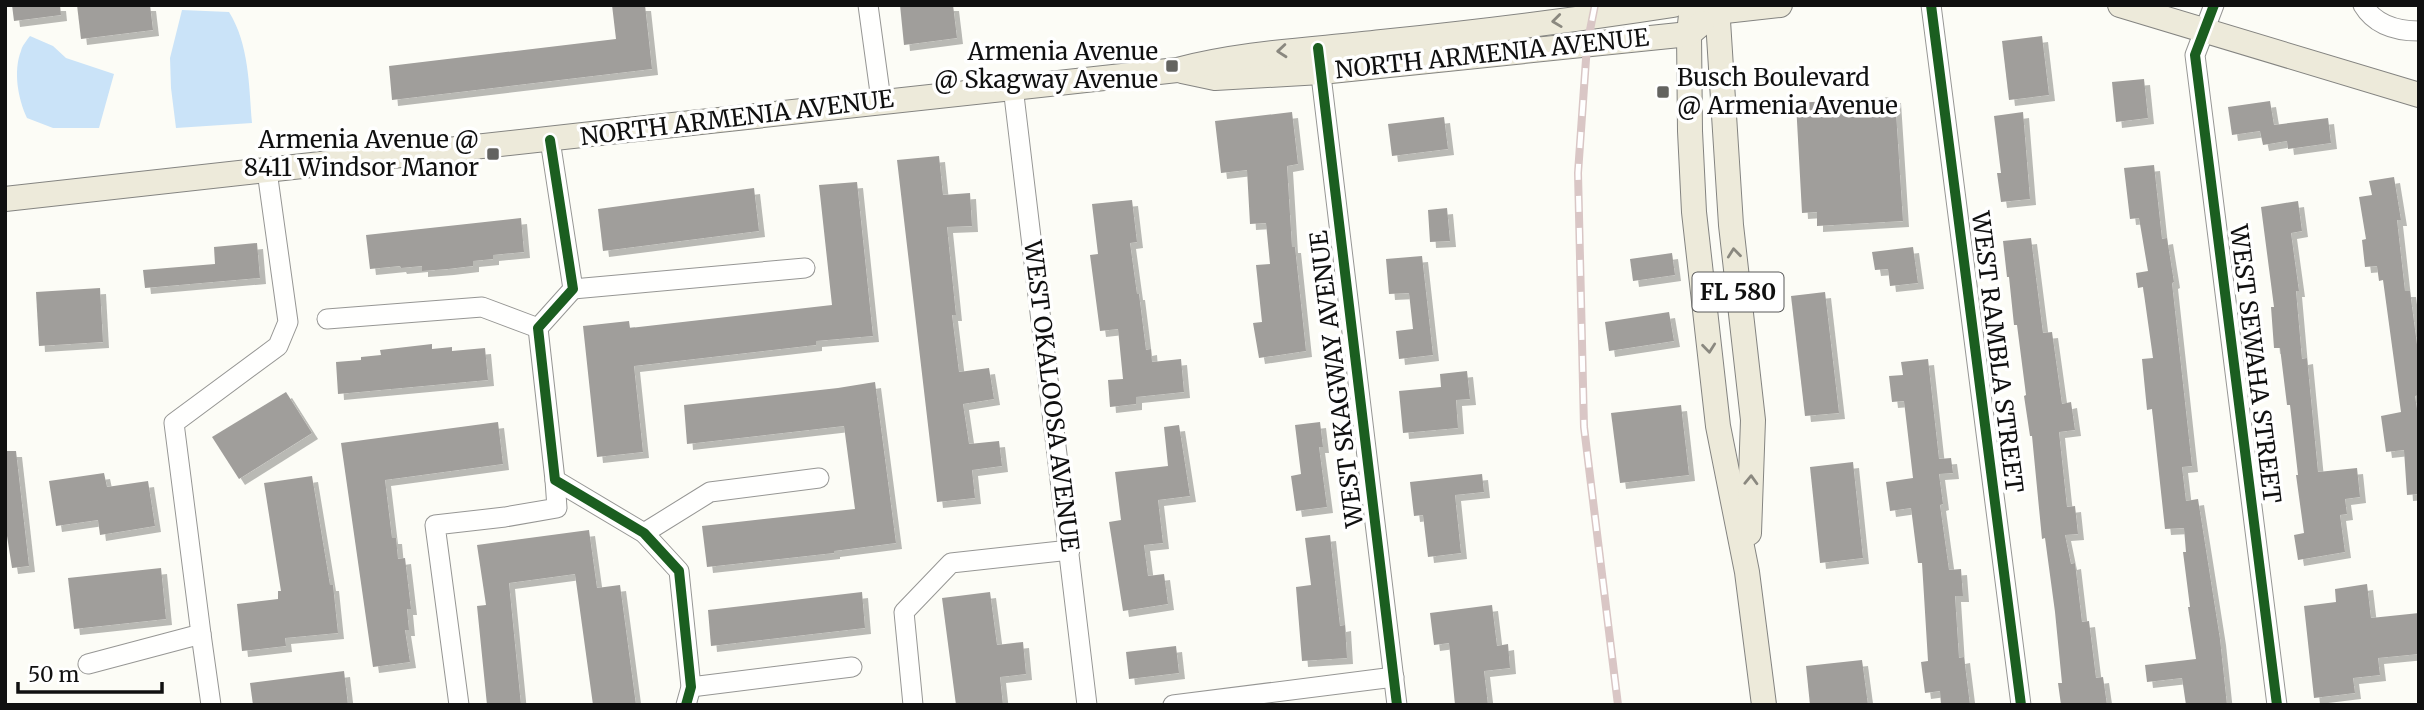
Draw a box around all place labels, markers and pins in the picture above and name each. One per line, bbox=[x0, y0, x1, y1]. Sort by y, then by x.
place label: Armenia Avenue @ Skagway Avenue bbox=[934, 36, 1158, 95]
marker: Armenia Avenue @ Skagway Avenue bbox=[1164, 58, 1180, 74]
place label: Busch Boulevard @ Armenia Avenue bbox=[1677, 62, 1898, 121]
marker: Busch Boulevard @ Armenia Avenue bbox=[1655, 84, 1671, 100]
place label: Armenia Avenue @ 8411 Windsor Manor bbox=[244, 124, 479, 183]
marker: Armenia Avenue @ 8411 Windsor Manor bbox=[485, 146, 501, 162]

